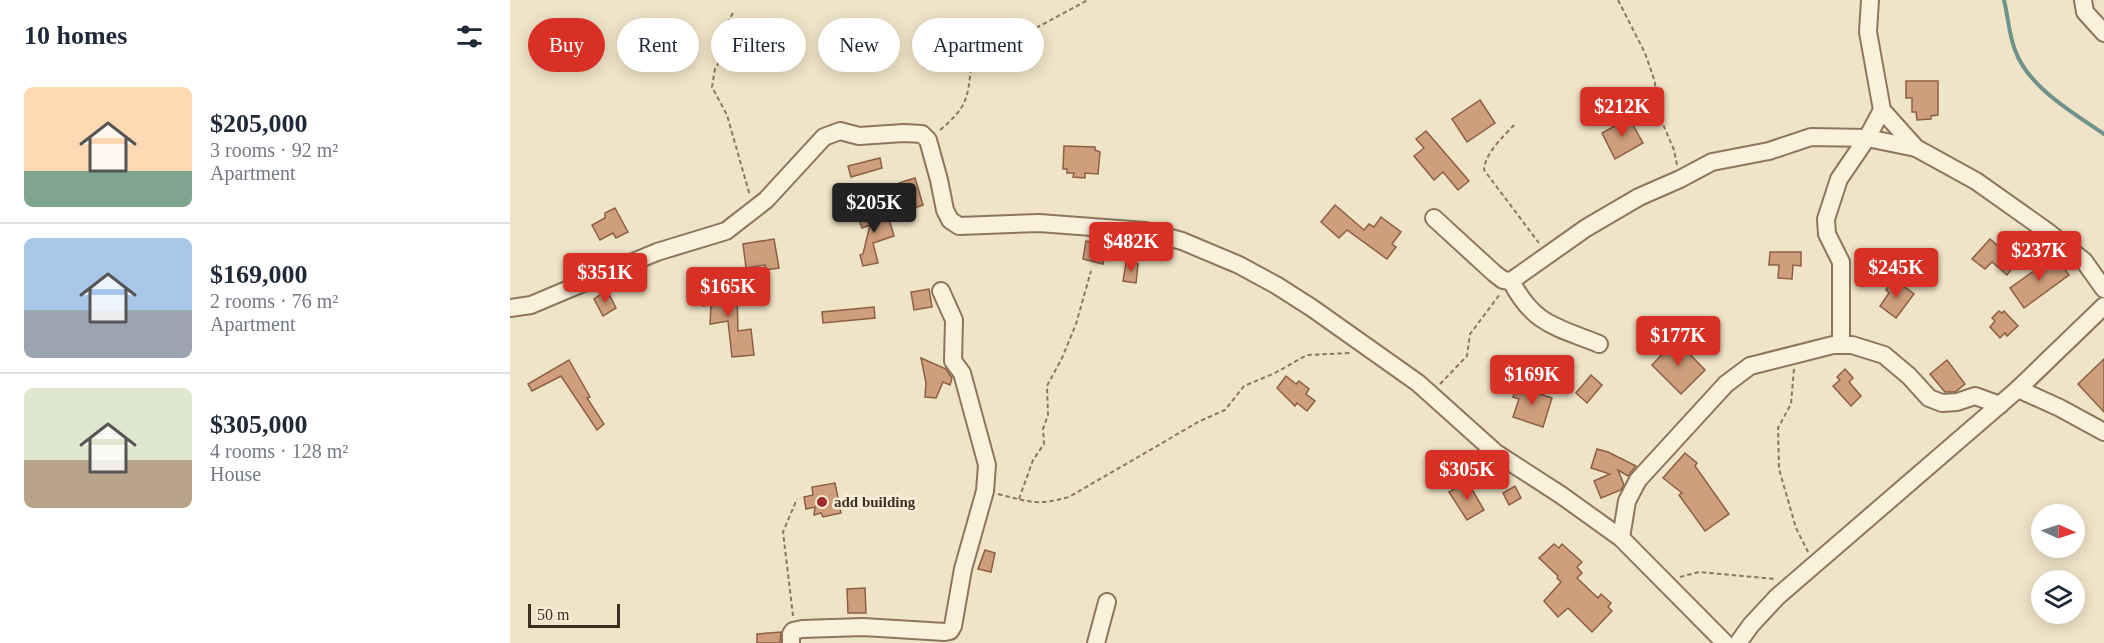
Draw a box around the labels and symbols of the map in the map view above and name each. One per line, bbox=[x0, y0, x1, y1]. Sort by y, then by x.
pin: $212K bbox=[1580, 87, 1664, 138]
pin: $205K bbox=[832, 183, 916, 234]
pin: $482K bbox=[1089, 222, 1173, 273]
pin: $237K bbox=[1997, 231, 2081, 282]
pin: $245K bbox=[1854, 248, 1938, 299]
pin: $351K bbox=[563, 253, 647, 304]
pin: $165K bbox=[686, 267, 770, 318]
pin: $177K bbox=[1636, 316, 1720, 367]
pin: $169K bbox=[1490, 355, 1574, 406]
pin: $305K bbox=[1425, 450, 1509, 501]
place label: add building bbox=[834, 494, 916, 510]
marker: add building bbox=[815, 495, 829, 509]
north arrow bbox=[2031, 504, 2085, 558]
scale bar bbox=[528, 601, 620, 628]

